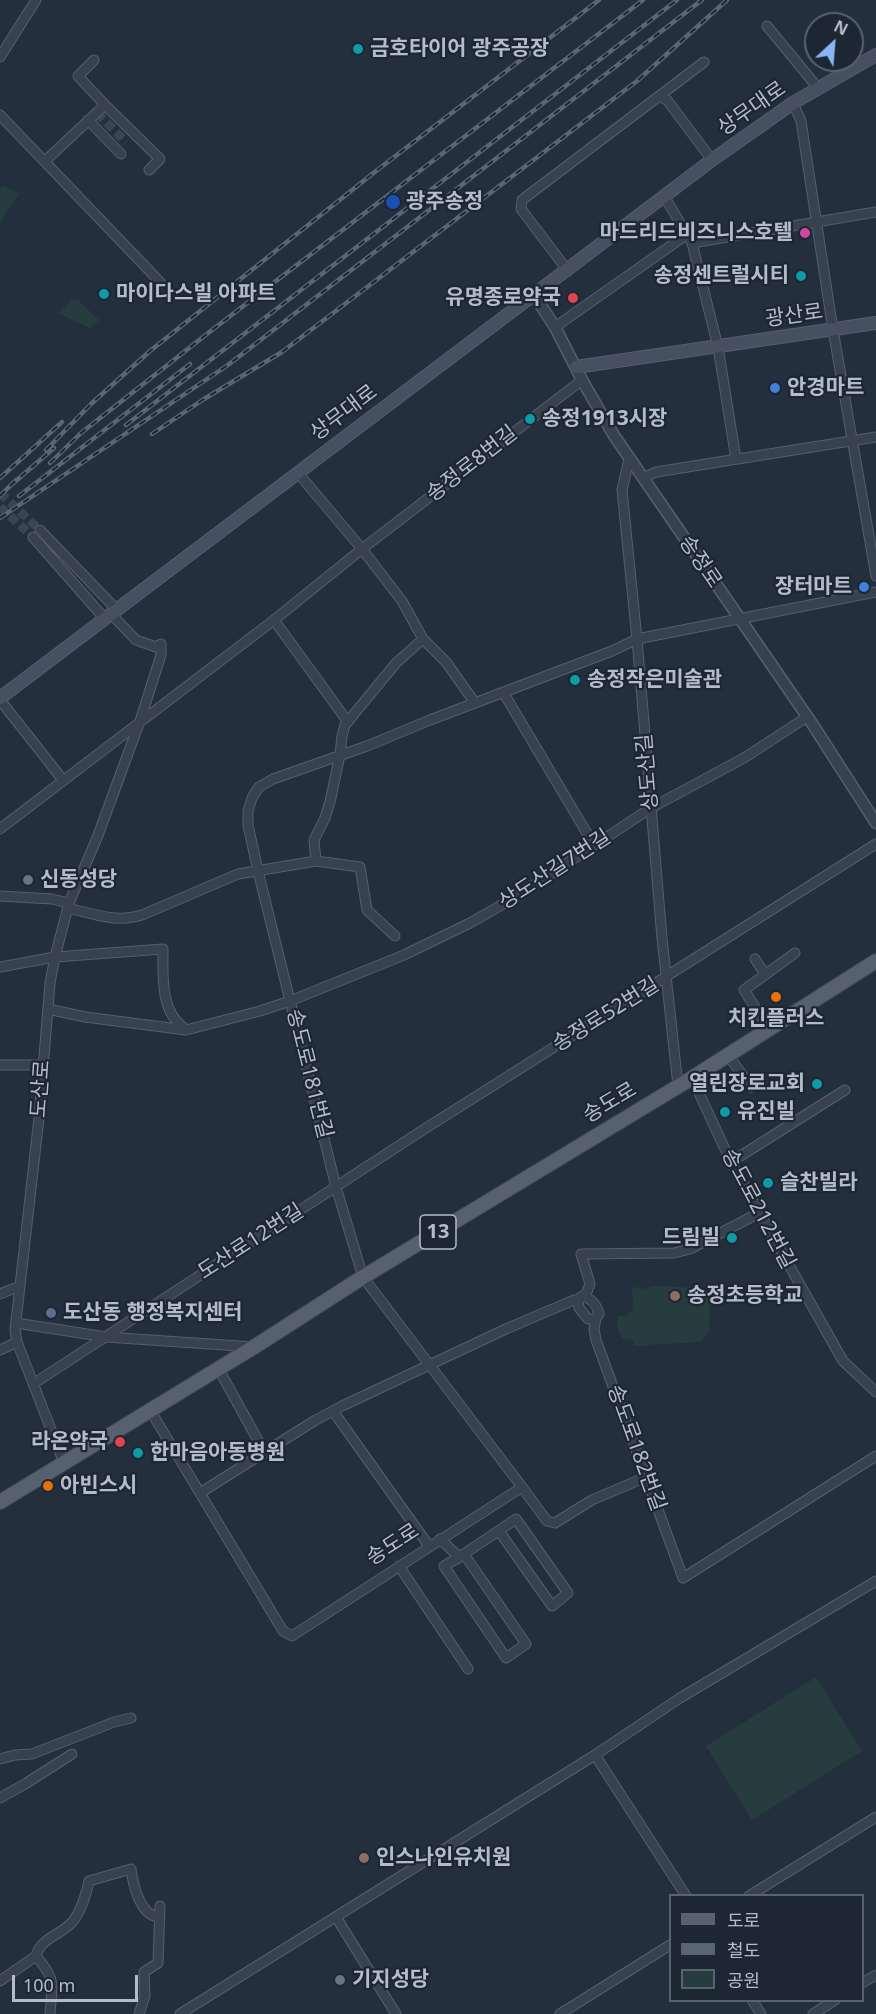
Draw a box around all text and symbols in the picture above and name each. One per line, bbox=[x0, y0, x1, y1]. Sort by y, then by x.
north arrow bbox=[804, 12, 864, 72]
text: N bbox=[830, 15, 852, 40]
place label: 금호타이어 광주공장 bbox=[370, 36, 549, 62]
marker: 금호타이어 광주공장 bbox=[351, 42, 365, 56]
street label: 상무대로 bbox=[713, 77, 791, 141]
place label: 광주송정 bbox=[406, 189, 483, 215]
marker: 광주송정 bbox=[384, 193, 402, 211]
place label: 마드리드비즈니스호텔 bbox=[600, 220, 793, 246]
marker: 마드리드비즈니스호텔 bbox=[798, 226, 812, 240]
place label: 송정센트럴시티 bbox=[654, 263, 789, 289]
marker: 송정센트럴시티 bbox=[794, 269, 808, 283]
place label: 마이다스빌 아파트 bbox=[116, 281, 276, 307]
place label: 유명종로약국 bbox=[445, 285, 561, 311]
marker: 마이다스빌 아파트 bbox=[97, 287, 111, 301]
marker: 유명종로약국 bbox=[566, 291, 580, 305]
street label: 광산로 bbox=[764, 299, 824, 333]
place label: 안경마트 bbox=[787, 375, 864, 401]
street label: 상무대로 bbox=[306, 380, 382, 446]
marker: 안경마트 bbox=[768, 381, 782, 395]
place label: 송정1913시장 bbox=[542, 406, 667, 432]
marker: 송정1913시장 bbox=[523, 412, 537, 426]
street label: 송정로8번길 bbox=[421, 421, 523, 507]
street label: 송정로 bbox=[673, 531, 727, 593]
place label: 장터마트 bbox=[775, 574, 852, 600]
marker: 장터마트 bbox=[857, 580, 871, 594]
place label: 송정작은미술관 bbox=[587, 667, 722, 693]
marker: 송정작은미술관 bbox=[568, 673, 582, 687]
street label: 상도산길 bbox=[632, 732, 664, 812]
street label: 상도산길7번길 bbox=[494, 825, 616, 915]
place label: 신동성당 bbox=[40, 867, 117, 893]
marker: 신동성당 bbox=[21, 873, 35, 887]
street label: 송정로52번길 bbox=[548, 972, 664, 1058]
marker: 치킨플러스 bbox=[769, 990, 783, 1004]
place label: 치킨플러스 bbox=[728, 1006, 824, 1032]
street label: 송도로181번길 bbox=[281, 1007, 337, 1141]
street label: 도산로 bbox=[26, 1059, 56, 1119]
place label: 열린장로교회 bbox=[689, 1071, 805, 1097]
street label: 송도로 bbox=[579, 1077, 641, 1129]
marker: 열린장로교회 bbox=[810, 1077, 824, 1091]
place label: 유진빌 bbox=[737, 1099, 795, 1125]
marker: 유진빌 bbox=[718, 1105, 732, 1119]
street label: 송도로212번길 bbox=[716, 1145, 800, 1273]
place label: 슬찬빌라 bbox=[780, 1170, 857, 1196]
marker: 슬찬빌라 bbox=[761, 1176, 775, 1190]
street label: 도산로12번길 bbox=[194, 1199, 308, 1285]
road number: 13 bbox=[420, 1215, 456, 1249]
place label: 드림빌 bbox=[662, 1225, 720, 1251]
marker: 드림빌 bbox=[725, 1231, 739, 1245]
place label: 송정초등학교 bbox=[687, 1283, 803, 1309]
marker: 송정초등학교 bbox=[668, 1289, 682, 1303]
place label: 도산동 행정복지센터 bbox=[63, 1300, 242, 1326]
marker: 도산동 행정복지센터 bbox=[44, 1306, 58, 1320]
street label: 송도로182번길 bbox=[601, 1381, 671, 1515]
place label: 라온약국 bbox=[31, 1429, 108, 1455]
marker: 라온약국 bbox=[113, 1435, 127, 1449]
place label: 한마음아동병원 bbox=[150, 1440, 285, 1466]
marker: 한마음아동병원 bbox=[131, 1446, 145, 1460]
place label: 아빈스시 bbox=[60, 1473, 137, 1499]
marker: 아빈스시 bbox=[41, 1479, 55, 1493]
street label: 송도로 bbox=[362, 1519, 424, 1571]
place label: 인스나인유치원 bbox=[376, 1845, 511, 1871]
marker: 인스나인유치원 bbox=[357, 1851, 371, 1865]
legend bbox=[669, 1894, 864, 2002]
text: 도로 bbox=[727, 1908, 760, 1932]
text: 철도 bbox=[727, 1938, 760, 1962]
scale bar bbox=[15, 1963, 141, 2001]
place label: 기지성당 bbox=[352, 1967, 429, 1993]
text: 공원 bbox=[727, 1968, 760, 1992]
text: 100 m bbox=[23, 1973, 75, 1997]
marker: 기지성당 bbox=[333, 1973, 347, 1987]

